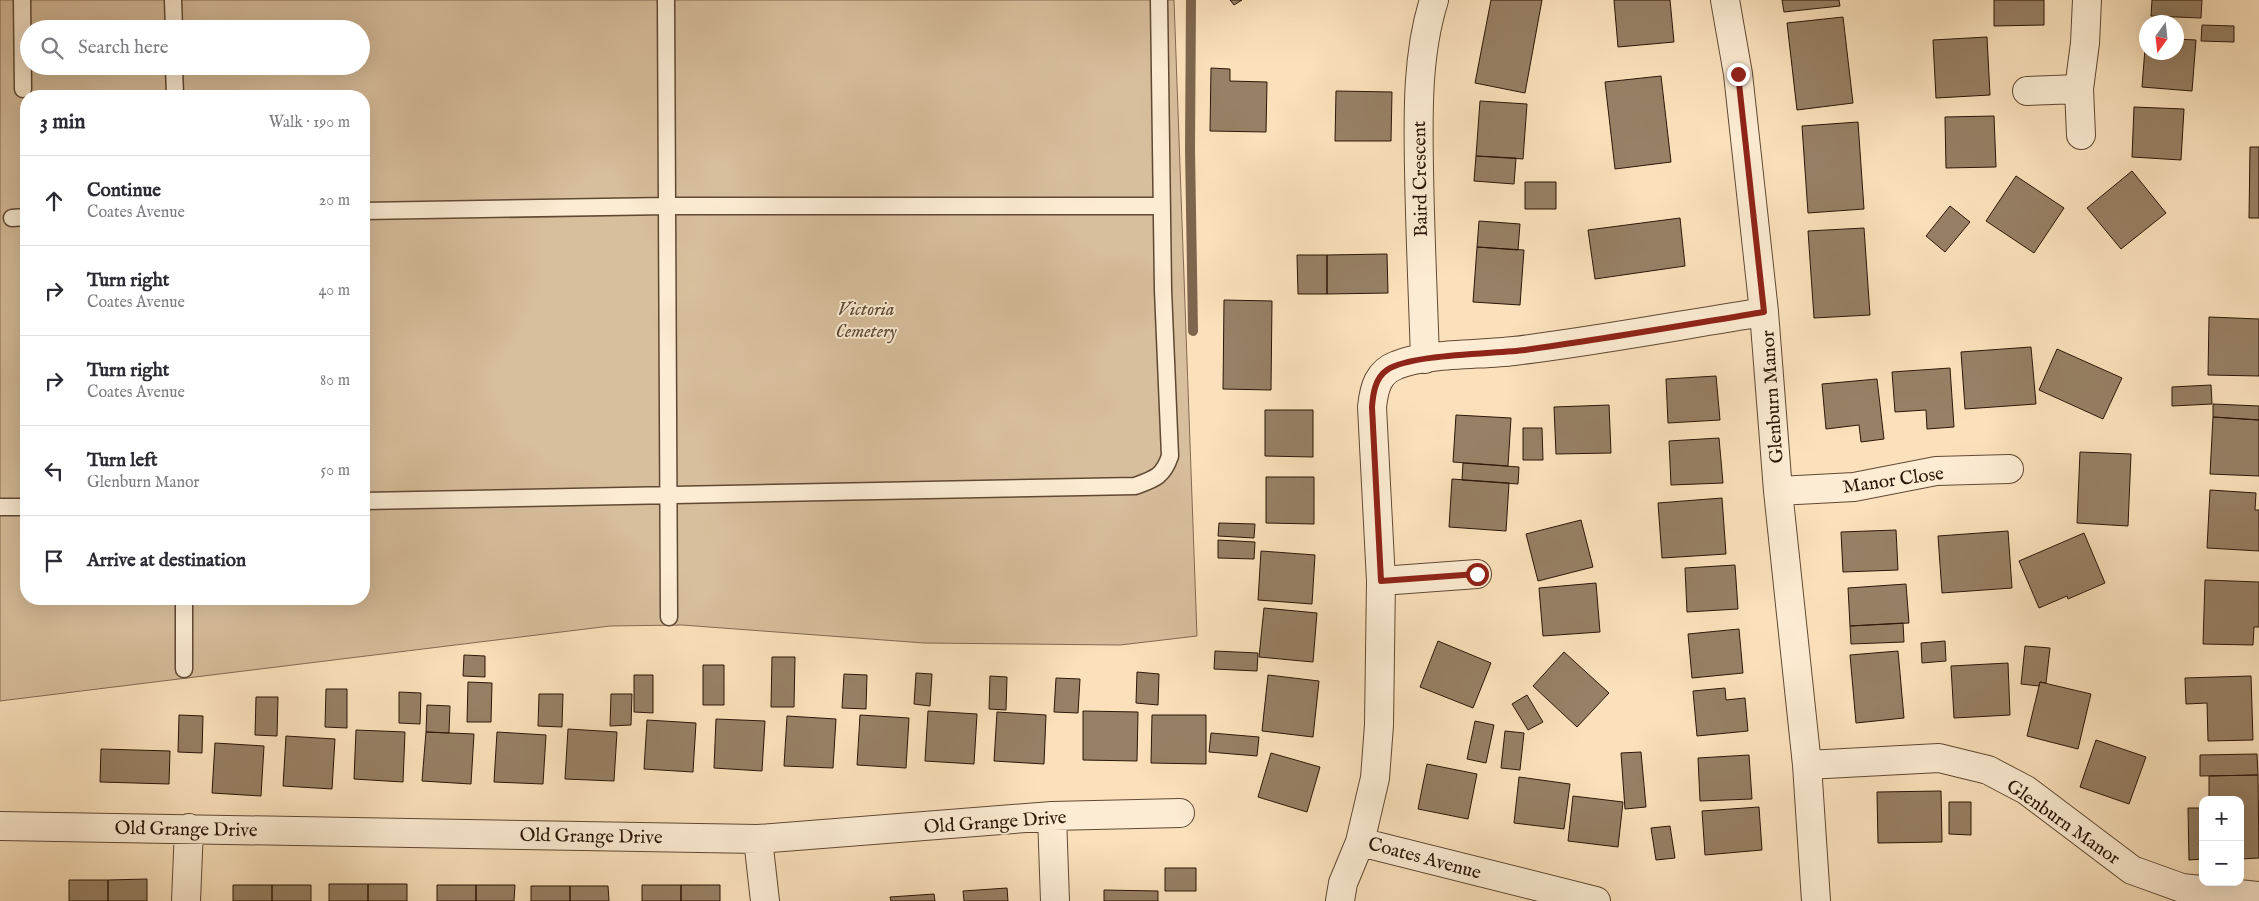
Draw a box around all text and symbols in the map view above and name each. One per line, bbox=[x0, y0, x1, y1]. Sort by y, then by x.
north arrow bbox=[2139, 15, 2184, 60]
search box bbox=[20, 20, 370, 75]
icon: search bbox=[38, 34, 66, 62]
text: Search here bbox=[78, 36, 169, 60]
route end bbox=[1727, 63, 1750, 86]
text: 3 min bbox=[40, 109, 85, 136]
text: Walk · 190 m bbox=[269, 113, 350, 133]
street label: Baird Crescent bbox=[1408, 120, 1434, 237]
text: Continue bbox=[87, 179, 161, 203]
icon: ahead bbox=[40, 187, 68, 215]
text: 20 m bbox=[319, 191, 350, 211]
text: Coates Avenue bbox=[87, 203, 185, 223]
text: Turn right bbox=[87, 269, 169, 293]
icon: right bbox=[40, 277, 68, 305]
text: 40 m bbox=[318, 281, 350, 301]
text: Coates Avenue bbox=[87, 293, 185, 313]
park label: Victoria Cemetery bbox=[835, 298, 897, 344]
street label: Glenburn Manor bbox=[1756, 329, 1790, 464]
text: Turn right bbox=[87, 359, 169, 383]
icon: right bbox=[40, 367, 68, 395]
text: 80 m bbox=[320, 371, 350, 391]
text: Coates Avenue bbox=[87, 383, 185, 403]
text: Turn left bbox=[87, 449, 158, 473]
icon: left bbox=[40, 457, 68, 485]
text: 50 m bbox=[321, 461, 350, 481]
street label: Manor Close bbox=[1841, 462, 1946, 500]
text: Glenburn Manor bbox=[87, 473, 199, 493]
icon: arrive bbox=[40, 547, 68, 575]
text: Arrive at destination bbox=[87, 549, 246, 573]
route start bbox=[1466, 563, 1489, 586]
street label: Glenburn Manor bbox=[2001, 775, 2124, 871]
map controls bbox=[2199, 796, 2244, 886]
button: + bbox=[2199, 796, 2244, 841]
street label: Old Grange Drive bbox=[923, 806, 1068, 840]
street label: Old Grange Drive bbox=[114, 817, 258, 843]
street label: Old Grange Drive bbox=[519, 824, 663, 850]
street label: Coates Avenue bbox=[1365, 832, 1484, 886]
button: − bbox=[2199, 841, 2244, 886]

